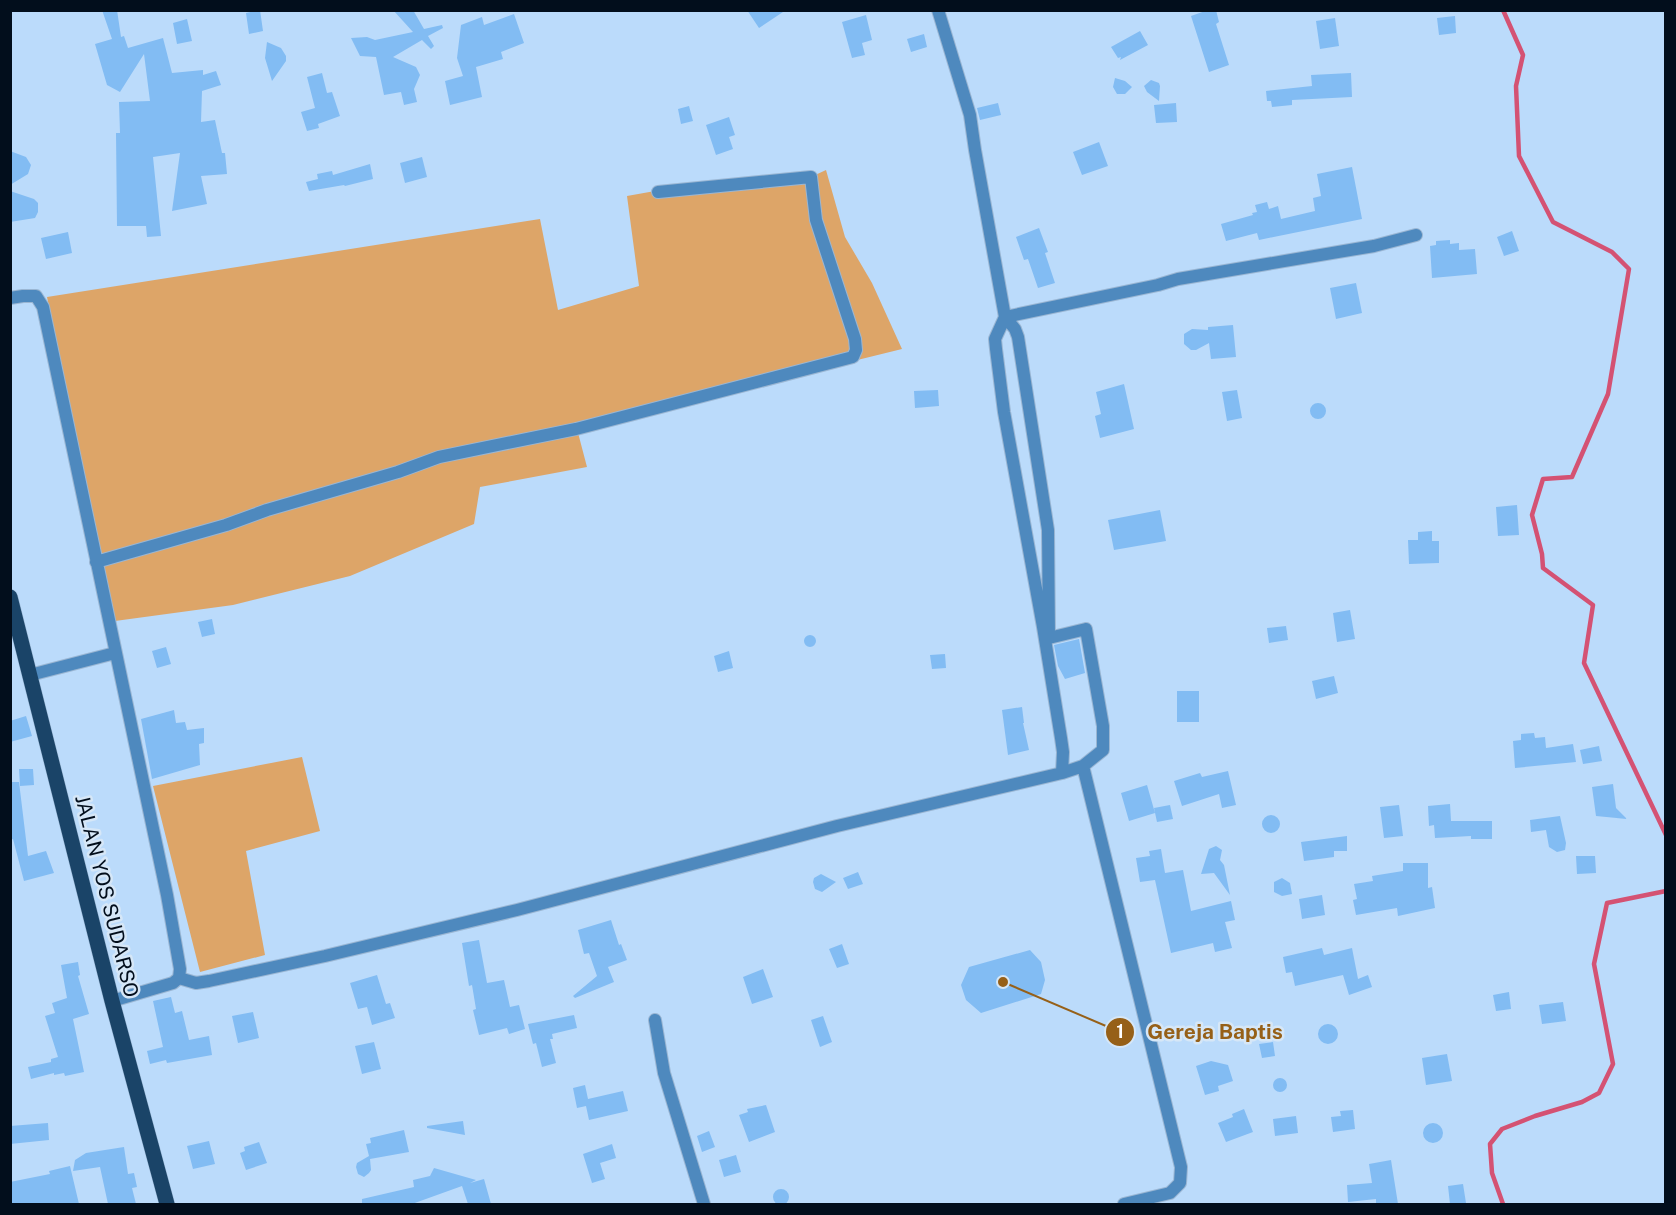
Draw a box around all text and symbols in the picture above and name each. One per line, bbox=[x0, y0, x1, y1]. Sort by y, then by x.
street label: JALAN YOS SUDARSO bbox=[70, 792, 144, 1000]
callout: Gereja Baptis bbox=[1105, 1013, 1295, 1052]
text: Gereja Baptis bbox=[1147, 1019, 1283, 1044]
text: 1 bbox=[1116, 1021, 1124, 1042]

